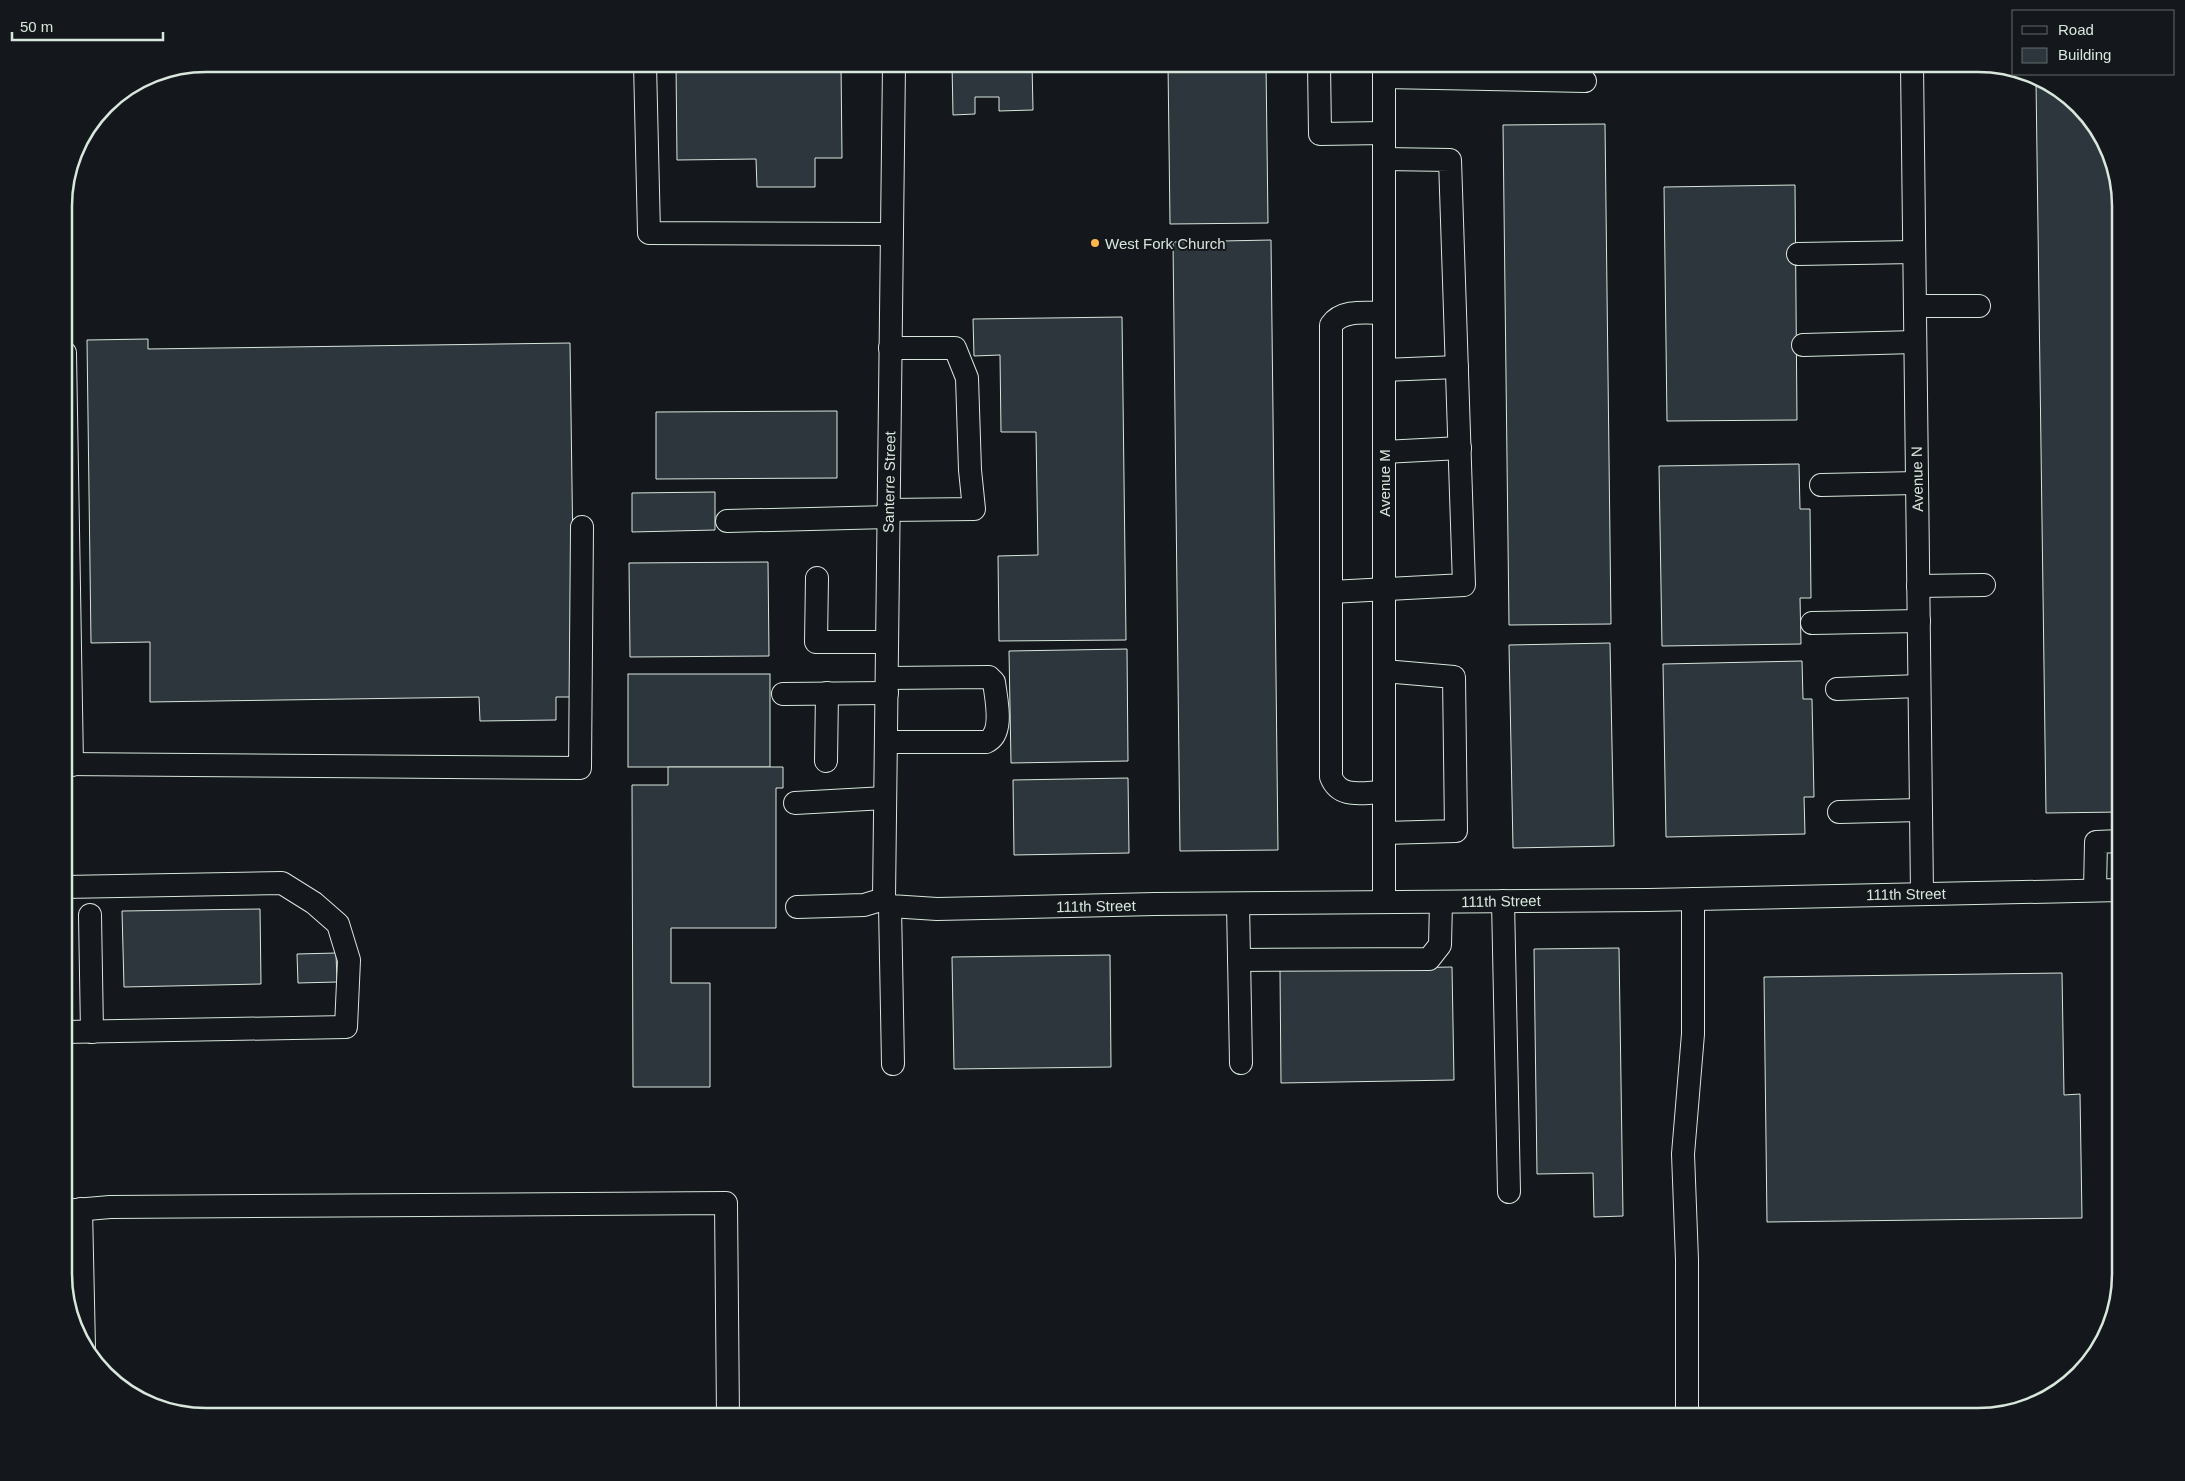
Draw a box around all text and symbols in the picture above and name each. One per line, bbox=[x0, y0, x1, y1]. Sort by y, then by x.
scale bar bbox=[12, 10, 164, 42]
legend bbox=[2012, 10, 2175, 75]
text: 50 m bbox=[20, 18, 53, 35]
text: Road bbox=[2058, 21, 2094, 38]
text: Building bbox=[2058, 46, 2111, 63]
place label: West Fork Church bbox=[1105, 235, 1226, 252]
marker: West Fork Church bbox=[1089, 237, 1101, 249]
street label: Santerre Street bbox=[880, 430, 898, 533]
street label: Avenue N bbox=[1908, 446, 1926, 512]
street label: Avenue M bbox=[1376, 449, 1393, 517]
street label: 111th Street bbox=[1866, 885, 1947, 903]
street label: 111th Street bbox=[1461, 892, 1542, 910]
street label: 111th Street bbox=[1056, 897, 1137, 915]

